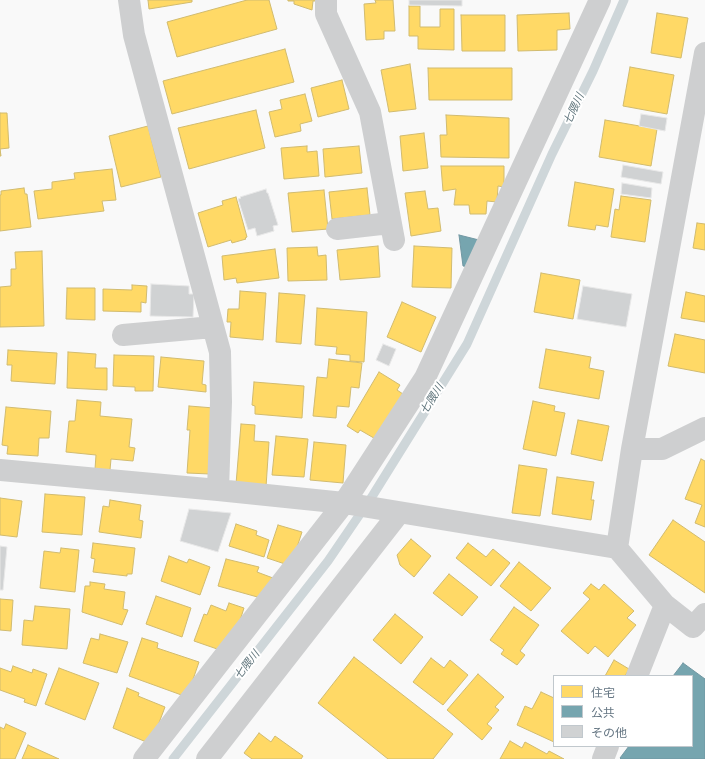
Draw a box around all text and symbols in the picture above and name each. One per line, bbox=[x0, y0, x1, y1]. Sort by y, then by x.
water label: 七隈川 bbox=[561, 91, 587, 127]
water label: 七隈川 bbox=[418, 382, 446, 416]
water label: 七隈川 bbox=[232, 648, 262, 682]
legend bbox=[553, 675, 693, 747]
text: 住宅 bbox=[591, 685, 615, 700]
text: 公共 bbox=[591, 705, 615, 720]
text: その他 bbox=[591, 725, 627, 740]

